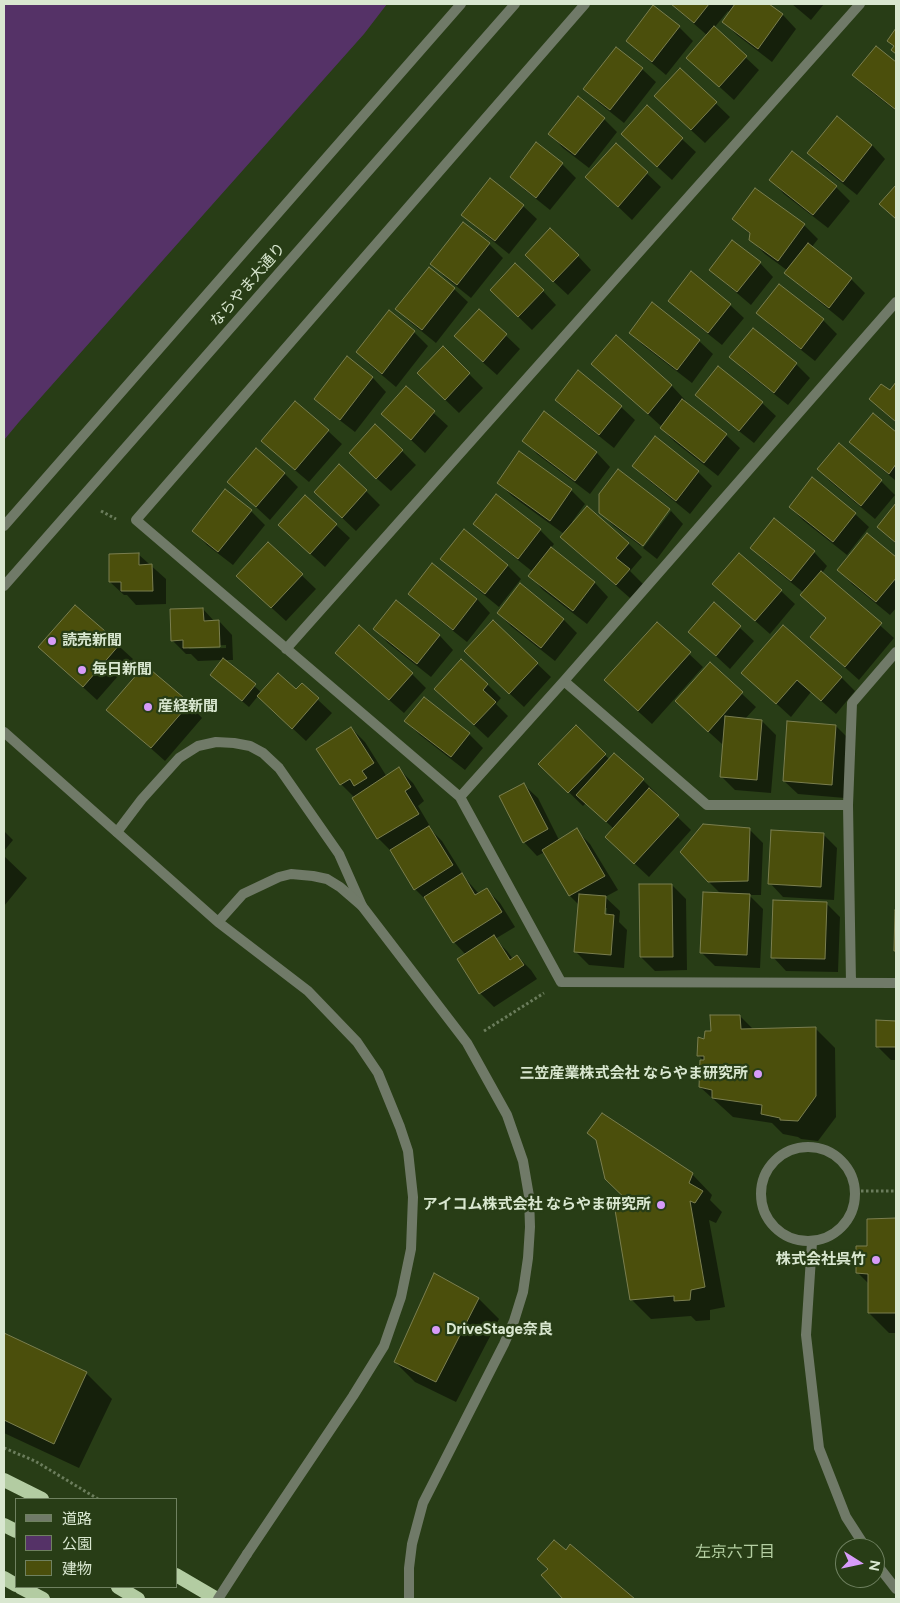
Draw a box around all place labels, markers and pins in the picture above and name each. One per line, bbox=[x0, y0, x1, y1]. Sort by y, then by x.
place label: 読売新聞 bbox=[62, 632, 122, 650]
marker: 読売新聞 bbox=[46, 635, 58, 647]
place label: 毎日新聞 bbox=[92, 661, 152, 679]
marker: 毎日新聞 bbox=[76, 664, 88, 676]
place label: 産経新聞 bbox=[158, 698, 218, 716]
marker: 産経新聞 bbox=[142, 701, 154, 713]
place label: 三笠産業株式会社 ならやま研究所 bbox=[519, 1065, 748, 1083]
marker: 三笠産業株式会社 ならやま研究所 bbox=[752, 1068, 764, 1080]
place label: アイコム株式会社 ならやま研究所 bbox=[422, 1196, 651, 1214]
marker: アイコム株式会社 ならやま研究所 bbox=[655, 1199, 667, 1211]
place label: 株式会社呉竹 bbox=[776, 1251, 866, 1269]
marker: 株式会社呉竹 bbox=[870, 1254, 882, 1266]
place label: DriveStage奈良 bbox=[446, 1321, 553, 1339]
marker: DriveStage奈良 bbox=[430, 1324, 442, 1336]

